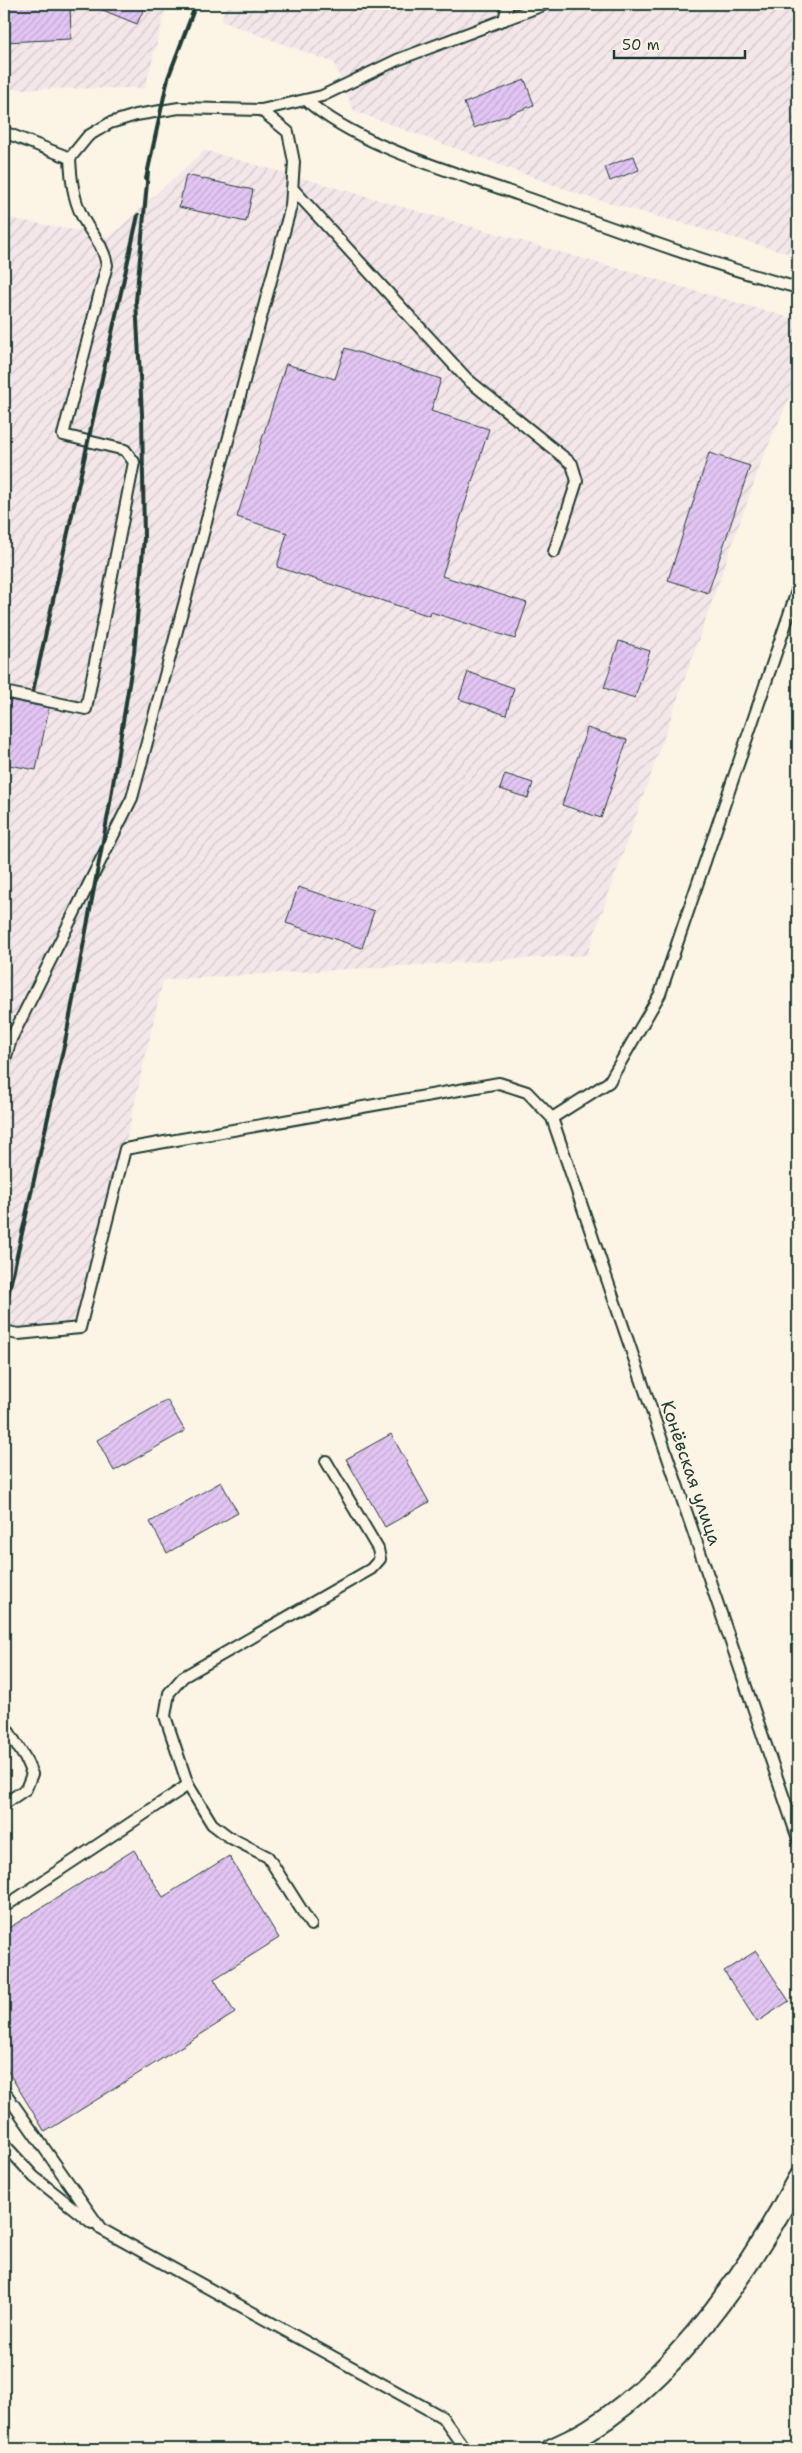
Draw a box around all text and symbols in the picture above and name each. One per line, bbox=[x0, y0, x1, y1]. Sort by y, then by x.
scale bar bbox=[614, 28, 746, 60]
text: 50 m bbox=[622, 35, 660, 55]
street label: Конёвская улица bbox=[655, 1397, 727, 1549]

